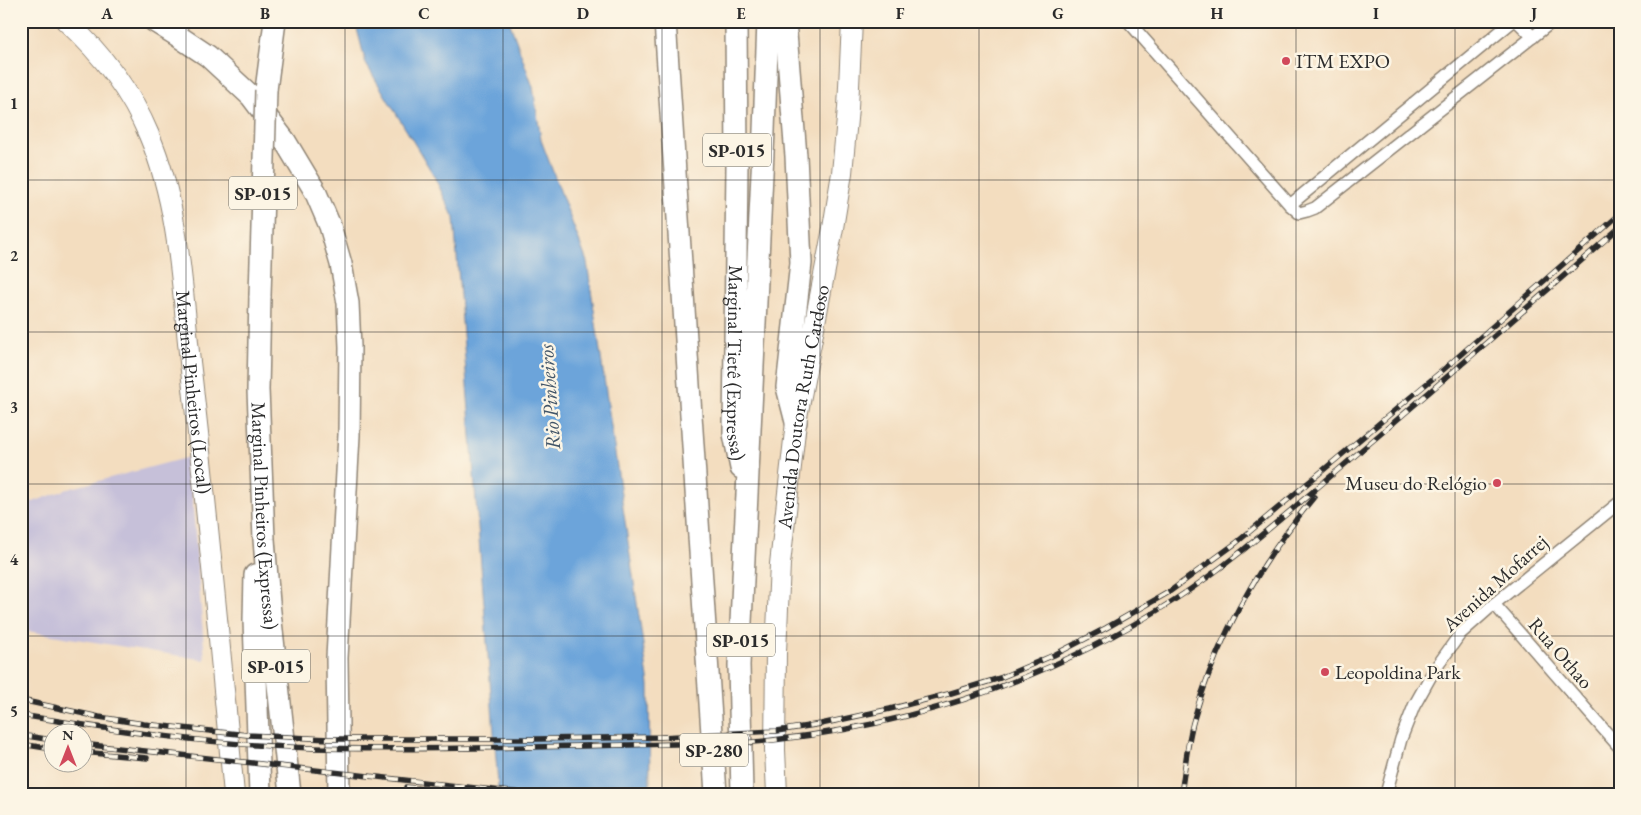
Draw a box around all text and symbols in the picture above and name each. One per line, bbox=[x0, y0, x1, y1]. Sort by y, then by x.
text: A bbox=[100, 3, 113, 24]
text: B bbox=[260, 3, 270, 24]
text: C bbox=[418, 3, 430, 24]
text: D bbox=[577, 3, 589, 24]
text: E bbox=[736, 3, 746, 24]
text: F bbox=[896, 3, 905, 24]
text: G bbox=[1052, 3, 1064, 24]
text: H bbox=[1211, 3, 1224, 24]
text: I bbox=[1373, 3, 1379, 24]
text: J bbox=[1529, 3, 1537, 24]
place label: ITM EXPO bbox=[1296, 48, 1390, 74]
marker: ITM EXPO bbox=[1280, 55, 1292, 67]
text: 1 bbox=[10, 93, 18, 114]
road number: SP-015 bbox=[703, 134, 771, 166]
road number: SP-015 bbox=[229, 177, 297, 210]
text: 2 bbox=[10, 245, 19, 266]
street label: Marginal Tietê (Expressa) bbox=[721, 265, 752, 463]
street label: Avenida Doutora Ruth Cardoso bbox=[771, 282, 835, 531]
street label: Marginal Pinheiros (Local) bbox=[170, 289, 218, 495]
water label: Rio Pinheiros bbox=[532, 343, 566, 451]
text: 3 bbox=[10, 397, 18, 418]
street label: Marginal Pinheiros (Expressa) bbox=[245, 401, 285, 631]
place label: Museu do Relógio bbox=[1345, 470, 1487, 496]
marker: Museu do Relógio bbox=[1491, 477, 1503, 489]
street label: Avenida Mofarrej bbox=[1436, 529, 1553, 638]
text: 4 bbox=[10, 549, 19, 570]
street label: Rua Othao bbox=[1523, 612, 1599, 694]
road number: SP-015 bbox=[707, 624, 775, 656]
road number: SP-015 bbox=[242, 649, 310, 682]
place label: Leopoldina Park bbox=[1335, 659, 1461, 685]
marker: Leopoldina Park bbox=[1319, 666, 1331, 678]
text: 5 bbox=[10, 701, 18, 722]
north arrow bbox=[42, 722, 92, 772]
text: N bbox=[62, 726, 74, 744]
road number: SP-280 bbox=[680, 734, 748, 766]

